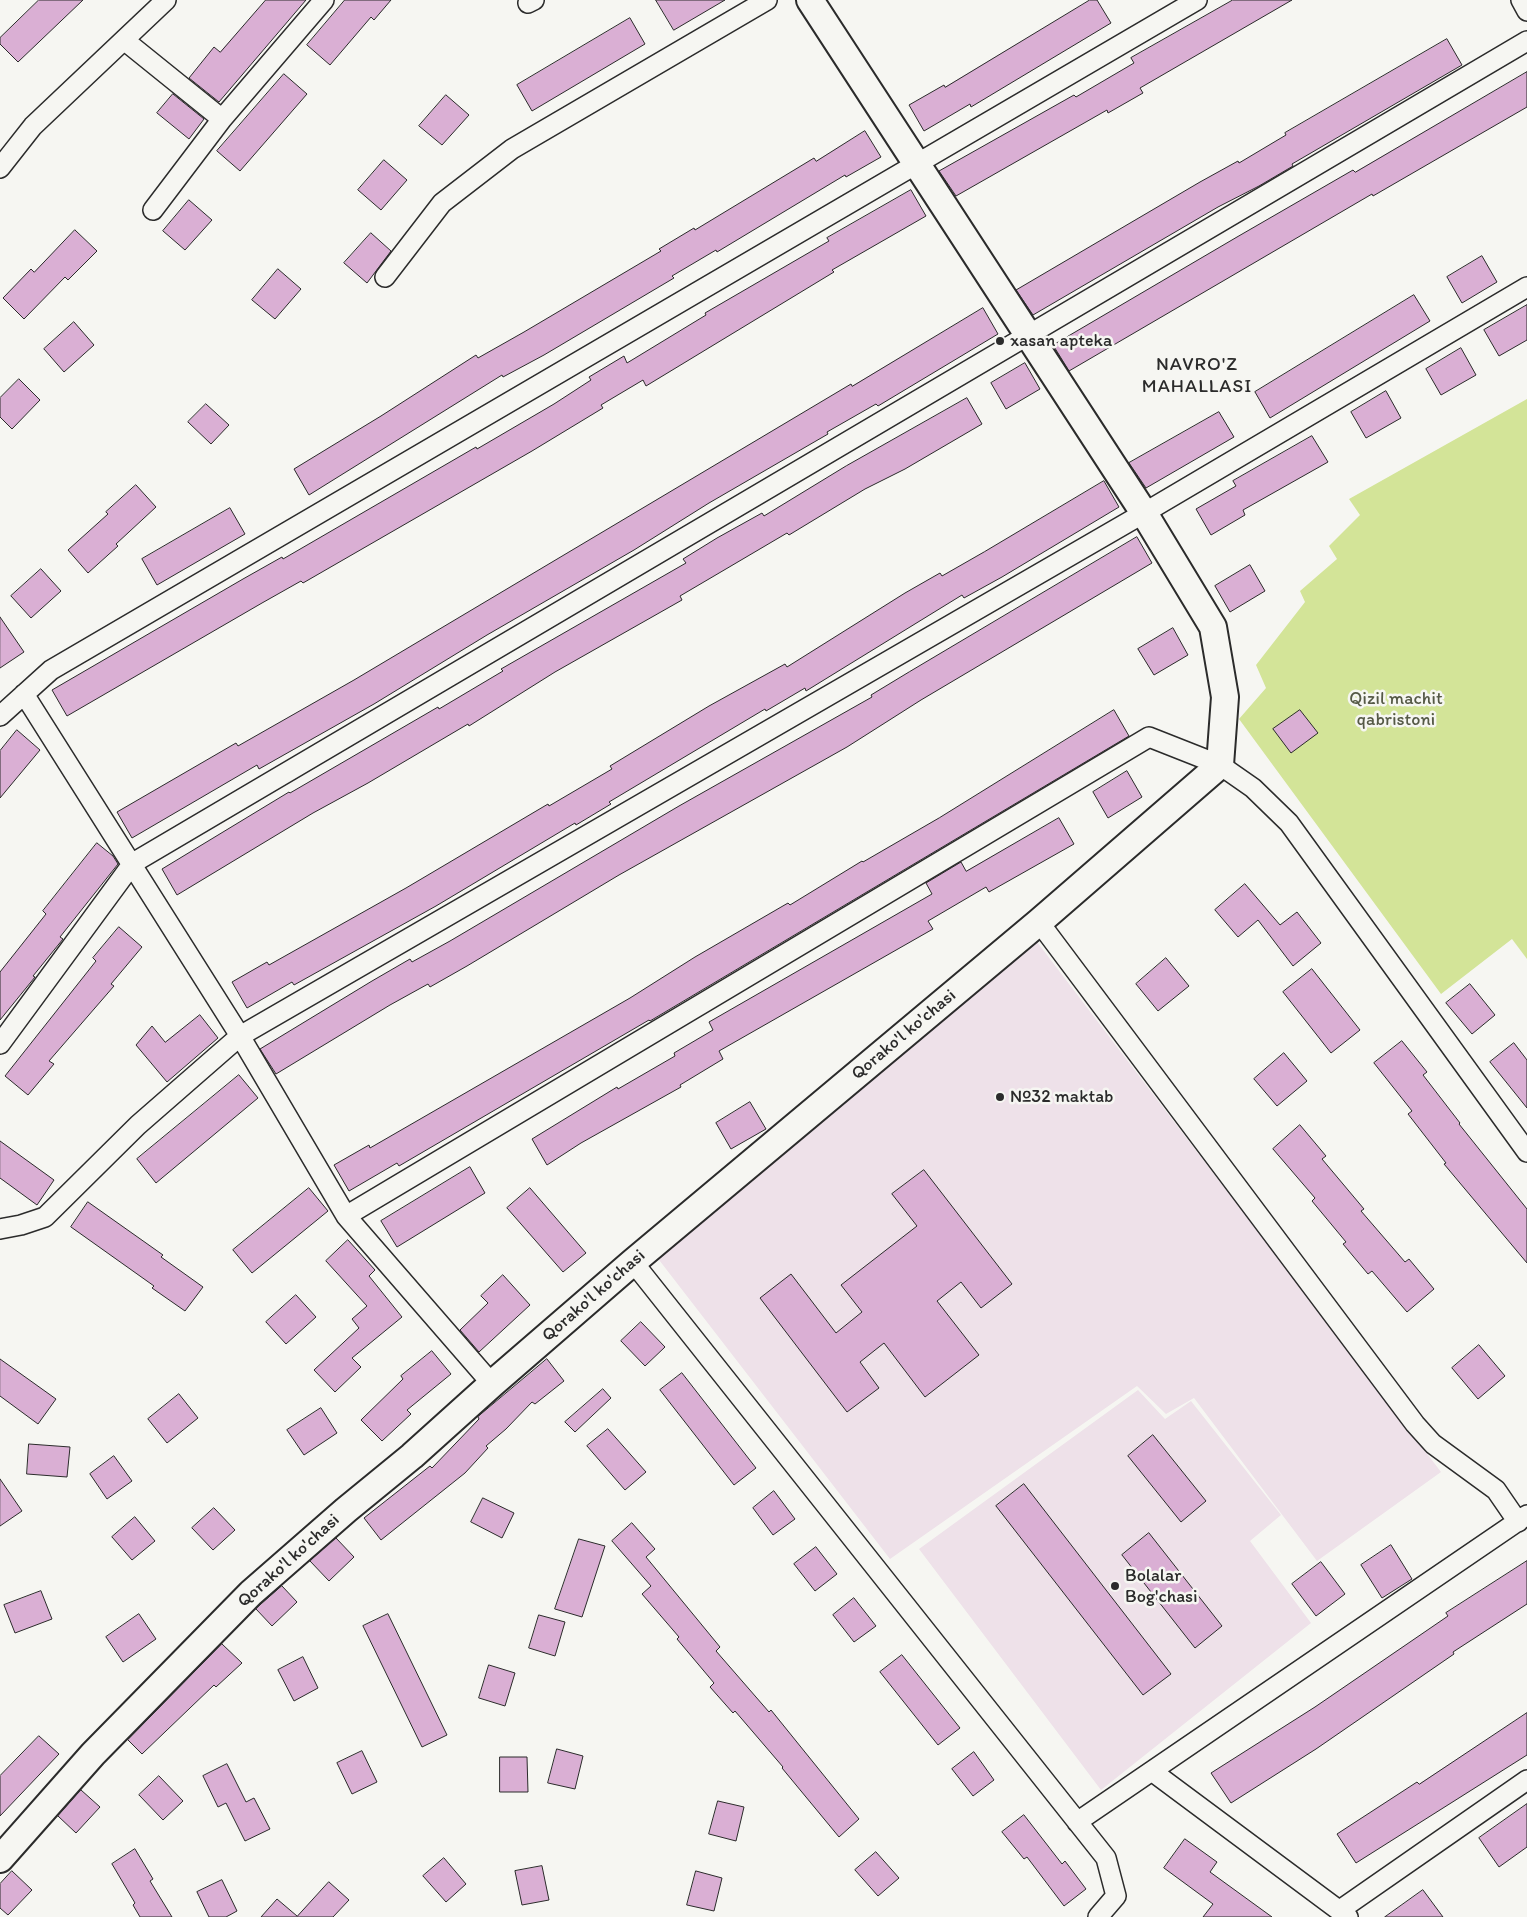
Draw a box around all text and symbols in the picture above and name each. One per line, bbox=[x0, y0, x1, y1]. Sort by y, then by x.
place label: xasan apteka bbox=[1010, 330, 1112, 352]
marker: xasan apteka bbox=[994, 335, 1006, 347]
district label: NAVRO'Z MAHALLASI bbox=[1141, 354, 1253, 398]
park label: Qizil machit qabristoni bbox=[1349, 688, 1443, 731]
street label: Qorako'l ko'chasi bbox=[847, 985, 961, 1085]
place label: №32 maktab bbox=[1010, 1086, 1113, 1108]
marker: №32 maktab bbox=[994, 1091, 1006, 1103]
street label: Qorako'l ko'chasi bbox=[538, 1245, 650, 1347]
street label: Qorako'l ko'chasi bbox=[234, 1510, 344, 1612]
place label: Bolalar Bog'chasi bbox=[1125, 1565, 1198, 1608]
marker: Bolalar Bog'chasi bbox=[1109, 1580, 1121, 1592]

